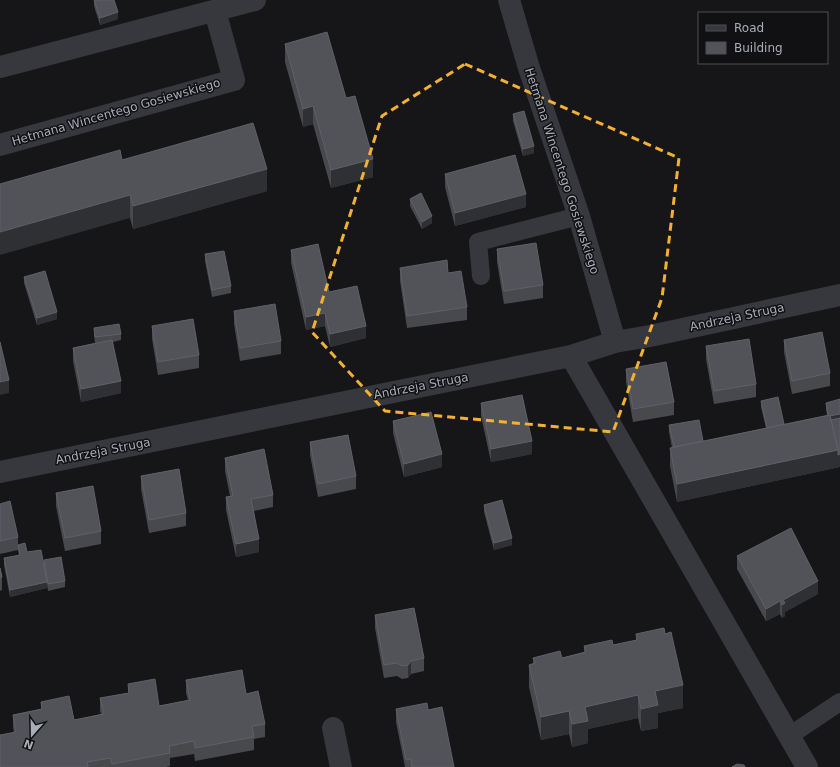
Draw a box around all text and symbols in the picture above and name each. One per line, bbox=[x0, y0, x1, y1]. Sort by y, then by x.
legend bbox=[698, 12, 828, 64]
text: Road bbox=[734, 21, 764, 35]
text: Building bbox=[734, 41, 783, 55]
street label: Hetmana Wincentego Gosiewskiego bbox=[522, 66, 602, 276]
street label: Hetmana Wincentego Gosiewskiego bbox=[10, 75, 222, 149]
street label: Andrzeja Struga bbox=[688, 300, 786, 334]
street label: Andrzeja Struga bbox=[372, 370, 470, 402]
street label: Andrzeja Struga bbox=[54, 435, 152, 467]
north arrow bbox=[12, 715, 52, 755]
text: N bbox=[22, 736, 35, 752]

